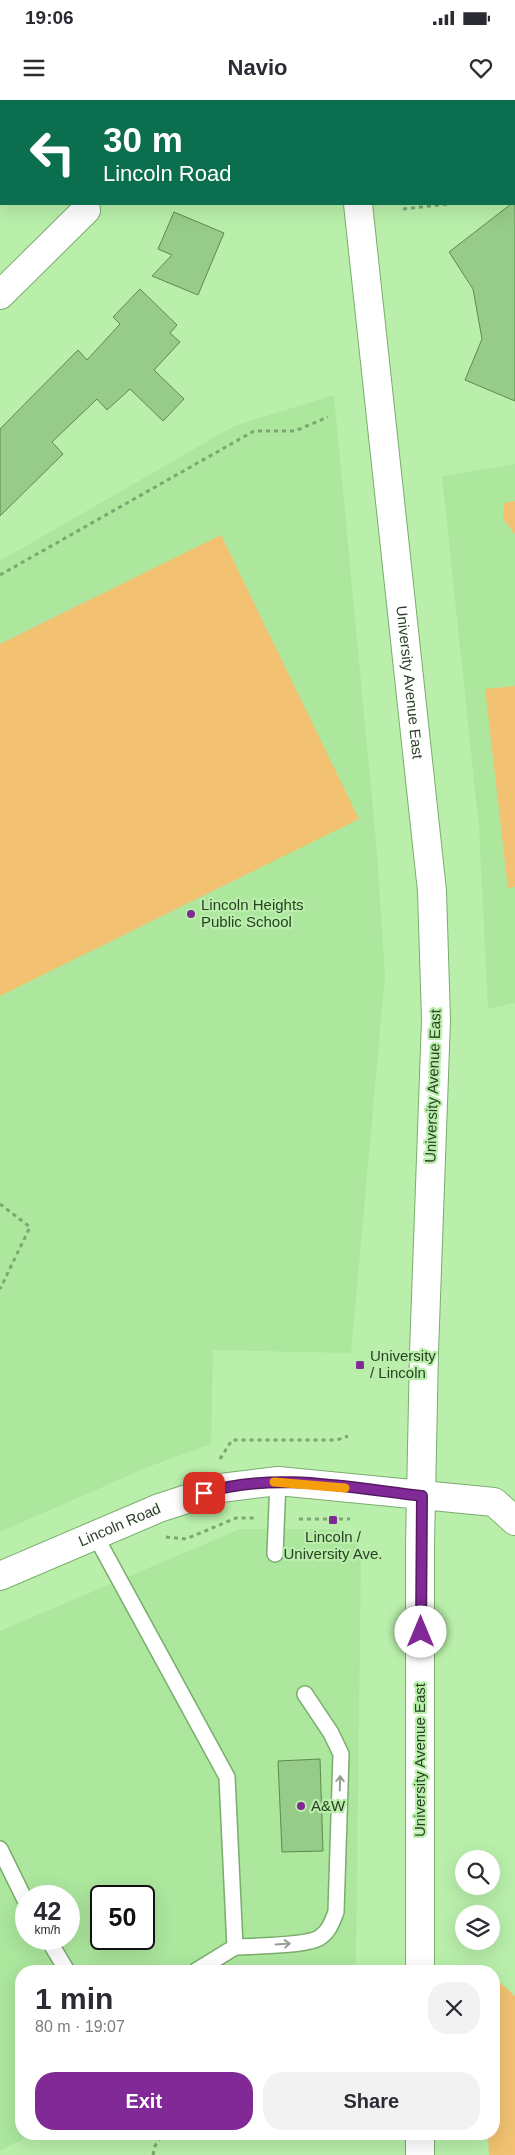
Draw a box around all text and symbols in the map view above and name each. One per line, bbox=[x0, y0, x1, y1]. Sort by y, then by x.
text: 19:06 bbox=[25, 7, 74, 28]
icon: menu bbox=[20, 54, 48, 82]
icon: heart bbox=[467, 54, 495, 82]
text: Navio bbox=[228, 55, 287, 80]
icon: left bbox=[20, 120, 85, 185]
text: 30 m bbox=[103, 120, 183, 159]
text: Lincoln Road bbox=[103, 161, 231, 186]
street label: University Avenue East bbox=[393, 605, 427, 760]
place label: Lincoln Heights Public School bbox=[201, 896, 304, 930]
marker: Lincoln Heights Public School bbox=[185, 908, 197, 920]
street label: University Avenue East bbox=[421, 1008, 444, 1163]
place label: University / Lincoln bbox=[370, 1347, 436, 1381]
marker: University / Lincoln bbox=[354, 1359, 366, 1371]
pin bbox=[183, 1472, 225, 1514]
icon: arrive bbox=[190, 1479, 218, 1507]
street label: Lincoln Road bbox=[76, 1499, 163, 1549]
marker: Lincoln / University Ave. bbox=[327, 1514, 339, 1526]
place label: Lincoln / University Ave. bbox=[284, 1528, 382, 1562]
position arrow bbox=[394, 1605, 446, 1657]
street label: University Avenue East bbox=[411, 1682, 428, 1837]
one-way arrow bbox=[335, 1775, 344, 1791]
place label: A&W bbox=[311, 1797, 346, 1814]
marker: A&W bbox=[295, 1800, 307, 1812]
map controls bbox=[455, 1850, 500, 1950]
button: search bbox=[455, 1850, 500, 1895]
speed limit sign: 50 bbox=[90, 1885, 155, 1950]
text: 42 bbox=[34, 1897, 61, 1925]
button: layers bbox=[455, 1905, 500, 1950]
text: km/h bbox=[34, 1923, 61, 1937]
one-way arrow bbox=[275, 1939, 291, 1948]
text: 1 min bbox=[35, 1982, 113, 2015]
button: close bbox=[428, 1982, 480, 2034]
text: 80 m · 19:07 bbox=[35, 2018, 125, 2035]
button: Exit bbox=[35, 2072, 253, 2130]
button: Share bbox=[263, 2072, 480, 2130]

